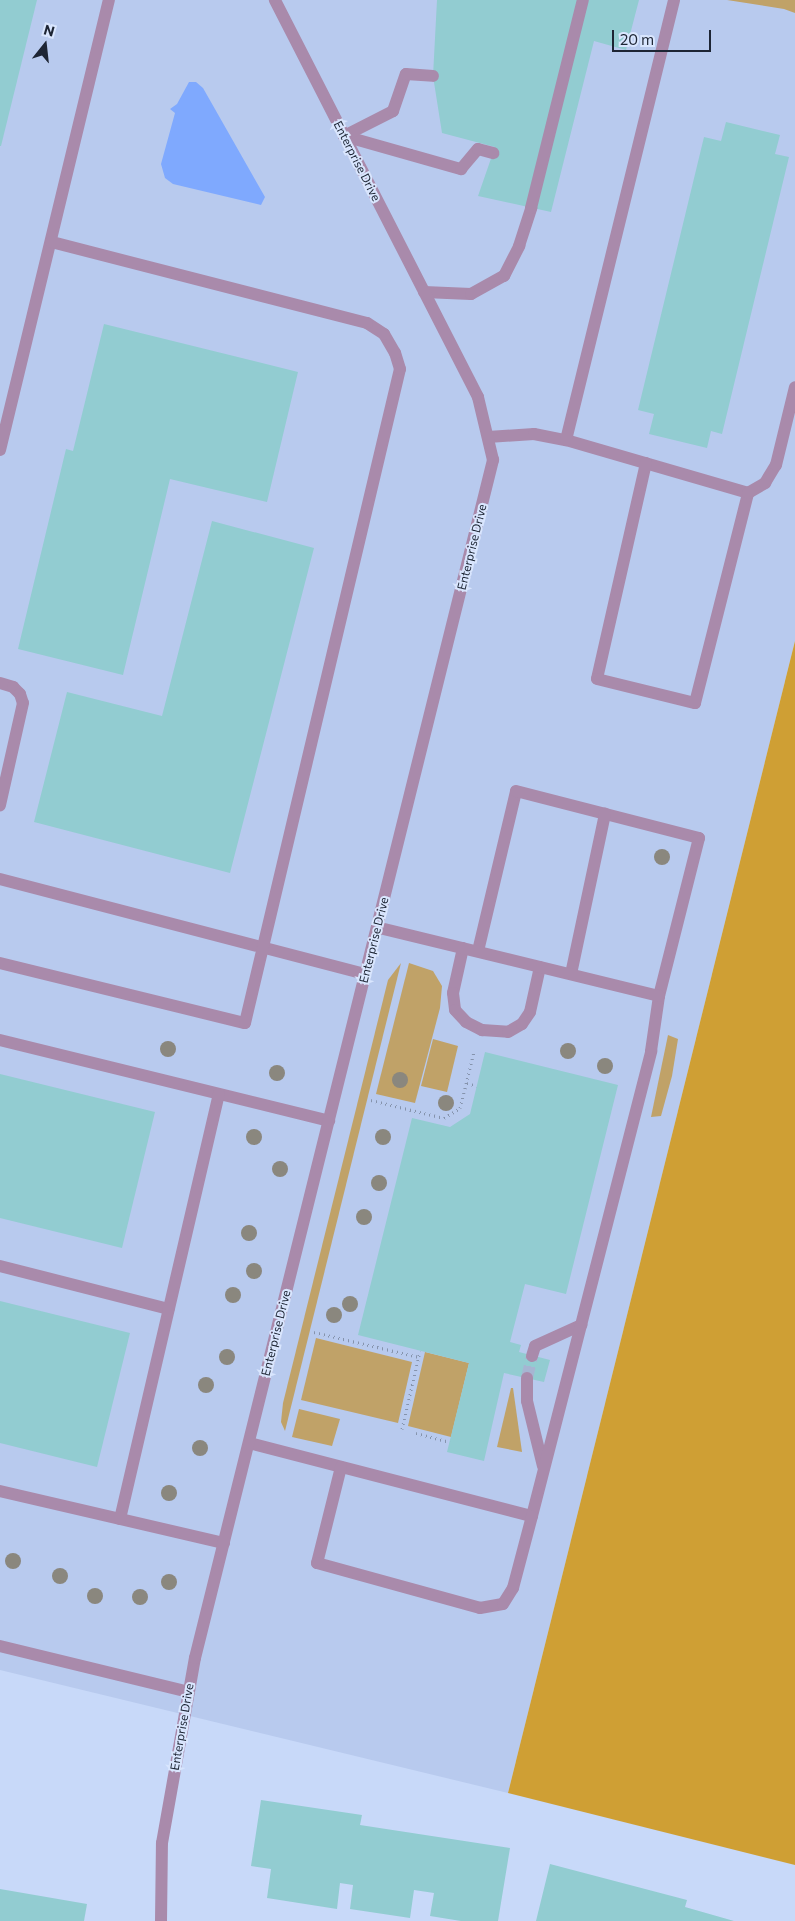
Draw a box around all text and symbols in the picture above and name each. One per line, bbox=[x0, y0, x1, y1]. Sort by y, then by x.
north arrow bbox=[20, 20, 70, 70]
text: N bbox=[42, 20, 57, 40]
scale bar bbox=[615, 20, 714, 52]
text: 20 m bbox=[620, 30, 654, 48]
street label: Enterprise Drive bbox=[331, 119, 383, 203]
street label: Enterprise Drive bbox=[454, 503, 490, 591]
street label: Enterprise Drive bbox=[356, 896, 392, 984]
street label: Enterprise Drive bbox=[258, 1289, 294, 1377]
street label: Enterprise Drive bbox=[167, 1682, 197, 1772]

